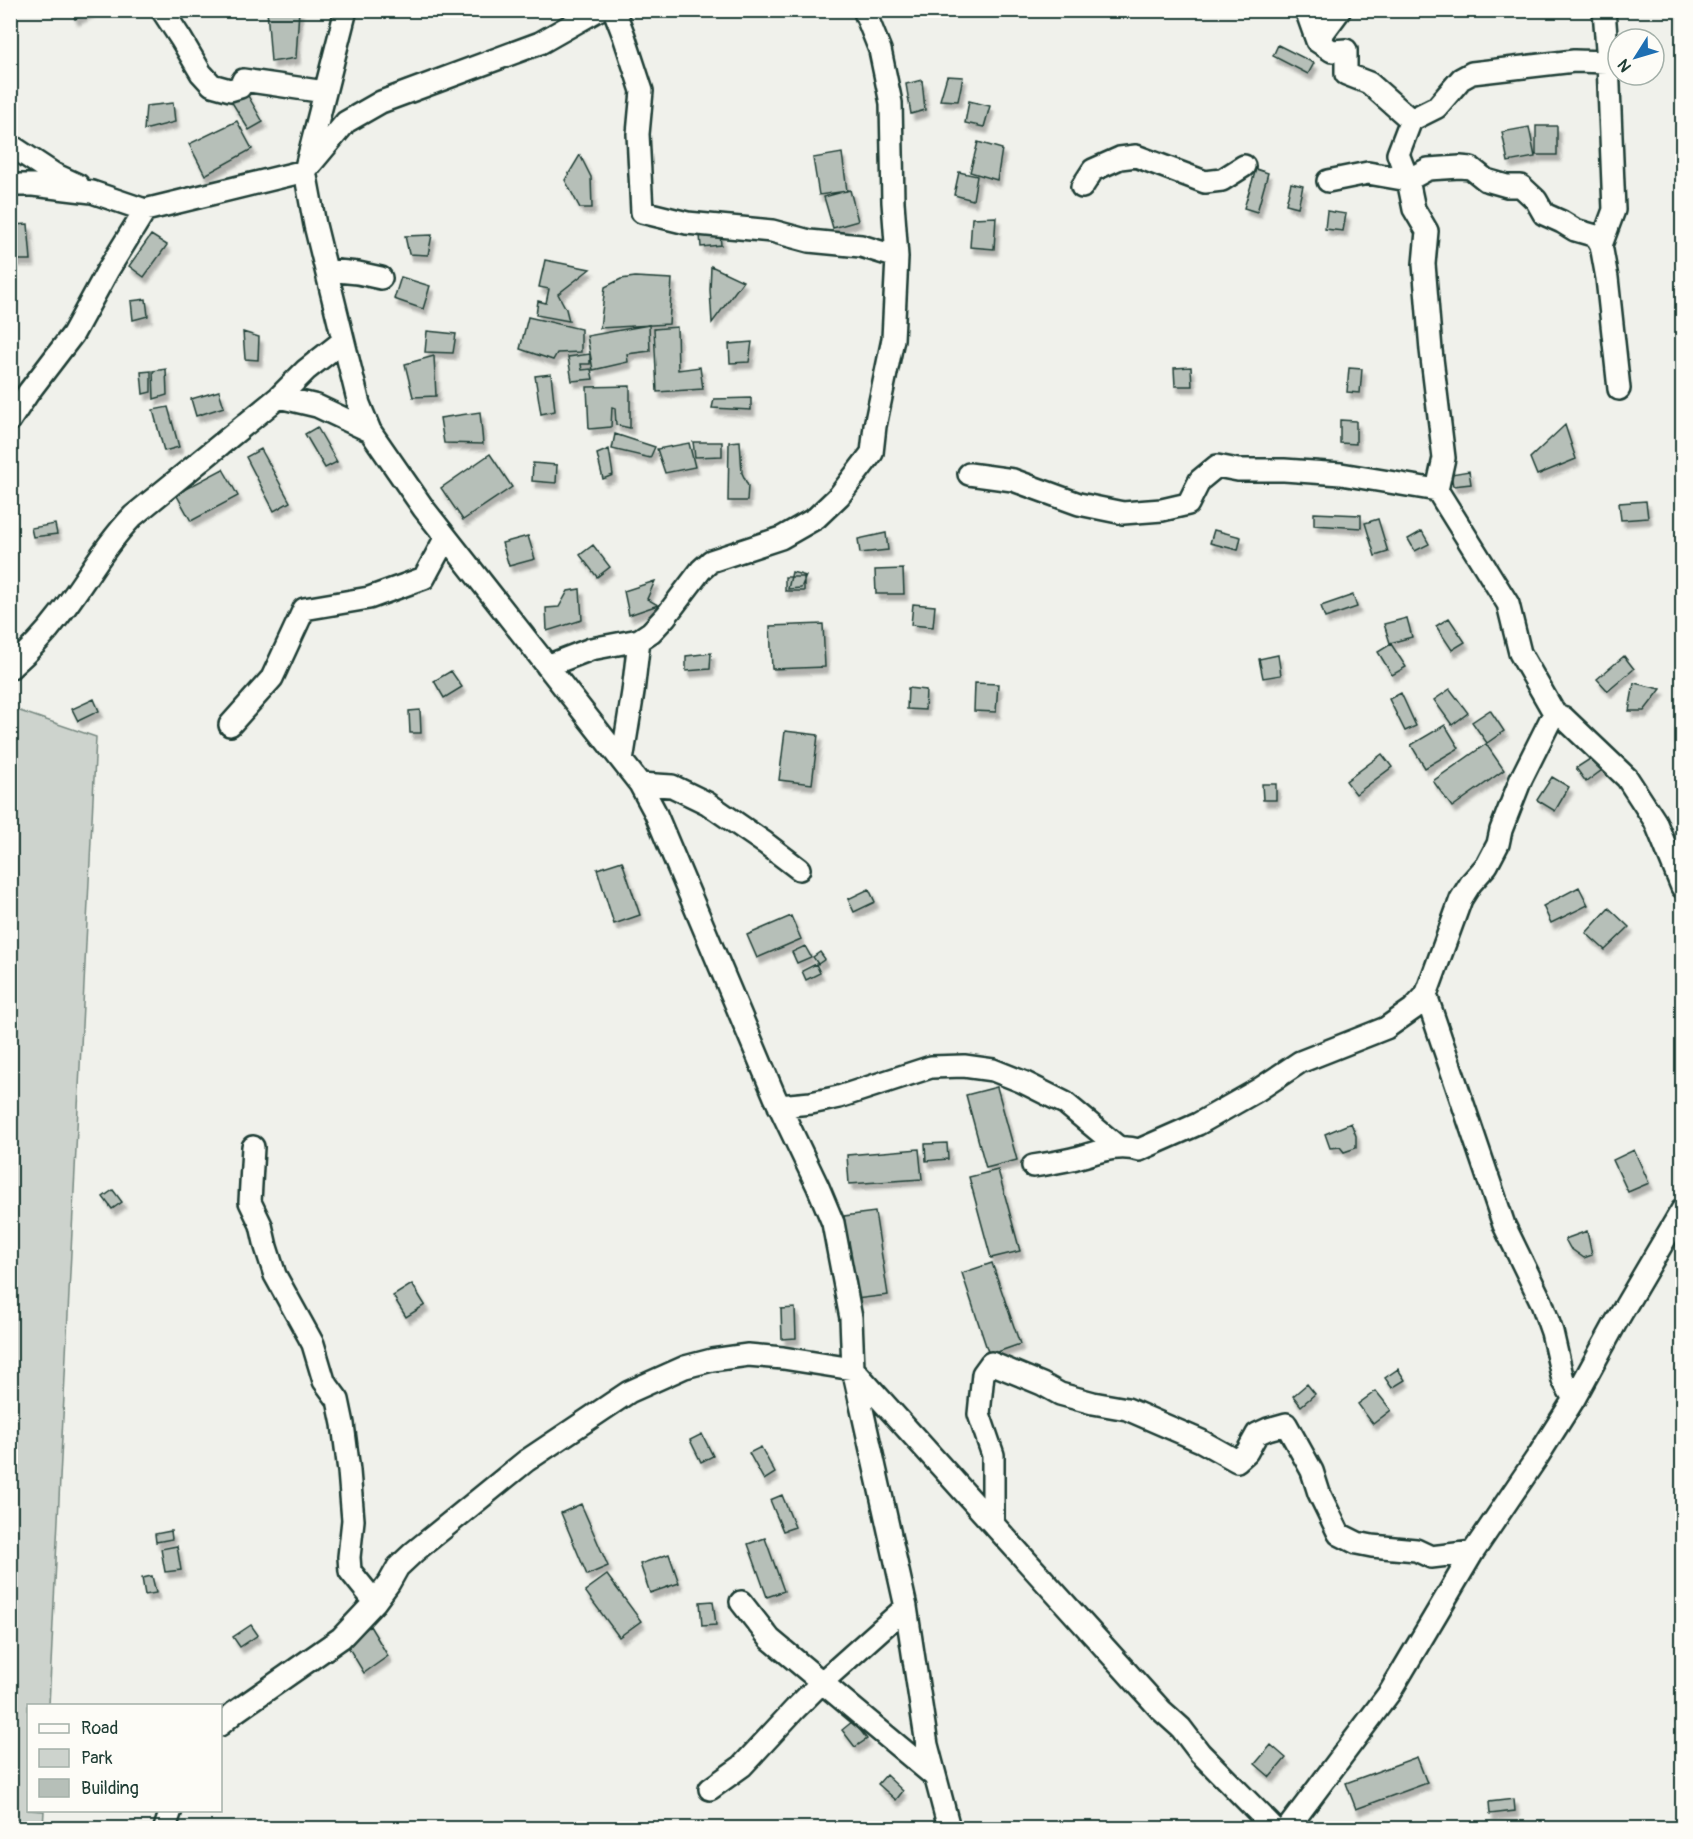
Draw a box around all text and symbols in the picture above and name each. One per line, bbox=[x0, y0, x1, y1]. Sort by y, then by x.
north arrow bbox=[1606, 27, 1666, 87]
text: N bbox=[1613, 55, 1636, 76]
legend bbox=[27, 1704, 222, 1812]
text: Road bbox=[81, 1717, 118, 1740]
text: Park bbox=[81, 1747, 113, 1770]
text: Building bbox=[81, 1777, 139, 1800]

